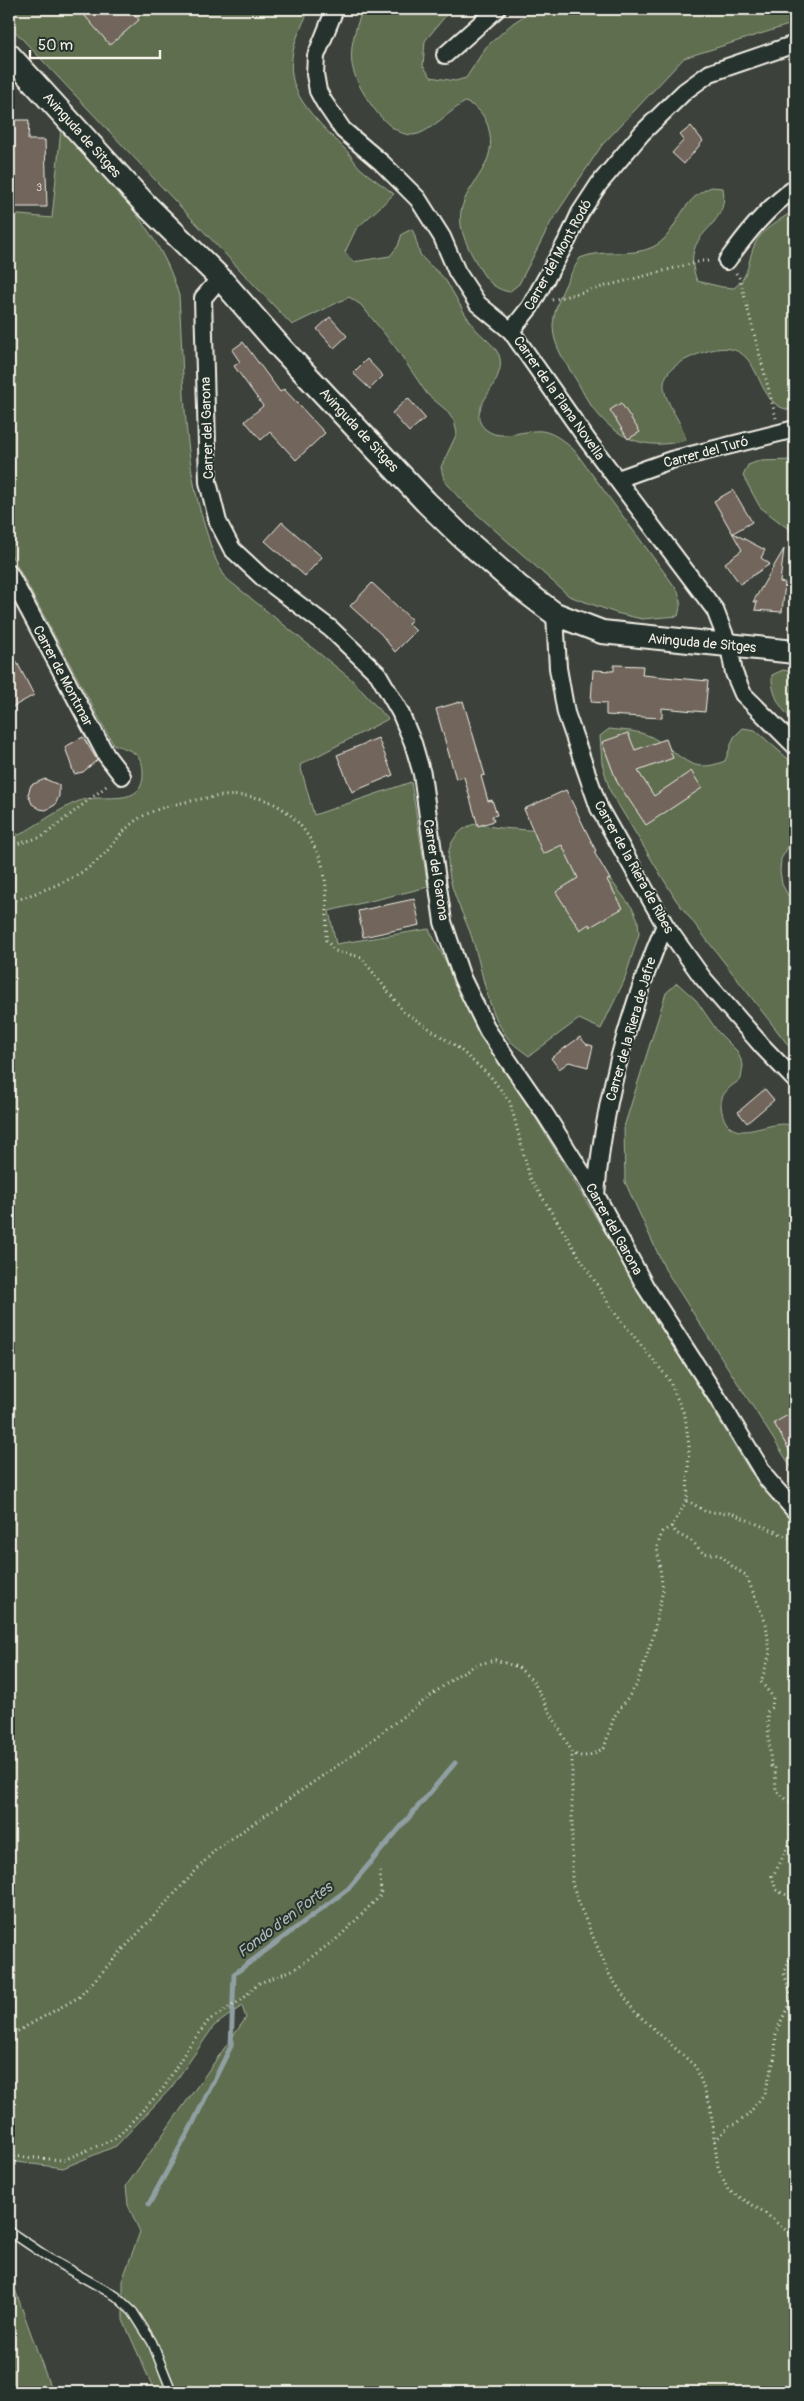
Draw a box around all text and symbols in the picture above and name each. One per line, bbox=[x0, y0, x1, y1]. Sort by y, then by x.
scale bar bbox=[30, 28, 160, 60]
text: 50 m bbox=[38, 36, 73, 55]
street label: Avinguda de Sitges bbox=[39, 89, 125, 182]
house number: 3 bbox=[36, 181, 42, 194]
street label: Carrer del Mont Rodó bbox=[520, 196, 596, 313]
street label: Carrer de la Plana Novella bbox=[510, 333, 608, 463]
street label: Carrer del Garona bbox=[197, 377, 217, 479]
street label: Avinguda de Sitges bbox=[316, 384, 403, 476]
street label: Carrer del Turó bbox=[662, 432, 751, 471]
street label: Carrer de Montmar bbox=[29, 623, 97, 729]
street label: Avinguda de Sitges bbox=[647, 630, 758, 656]
street label: Carrer de la Riera de Ribes bbox=[590, 798, 678, 937]
street label: Carrer del Garona bbox=[420, 818, 452, 922]
street label: Carrer de la Riera de Jafre bbox=[602, 955, 660, 1103]
street label: Carrer del Garona bbox=[582, 1180, 646, 1278]
water label: Fondo d'en Portes bbox=[234, 1877, 338, 1962]

